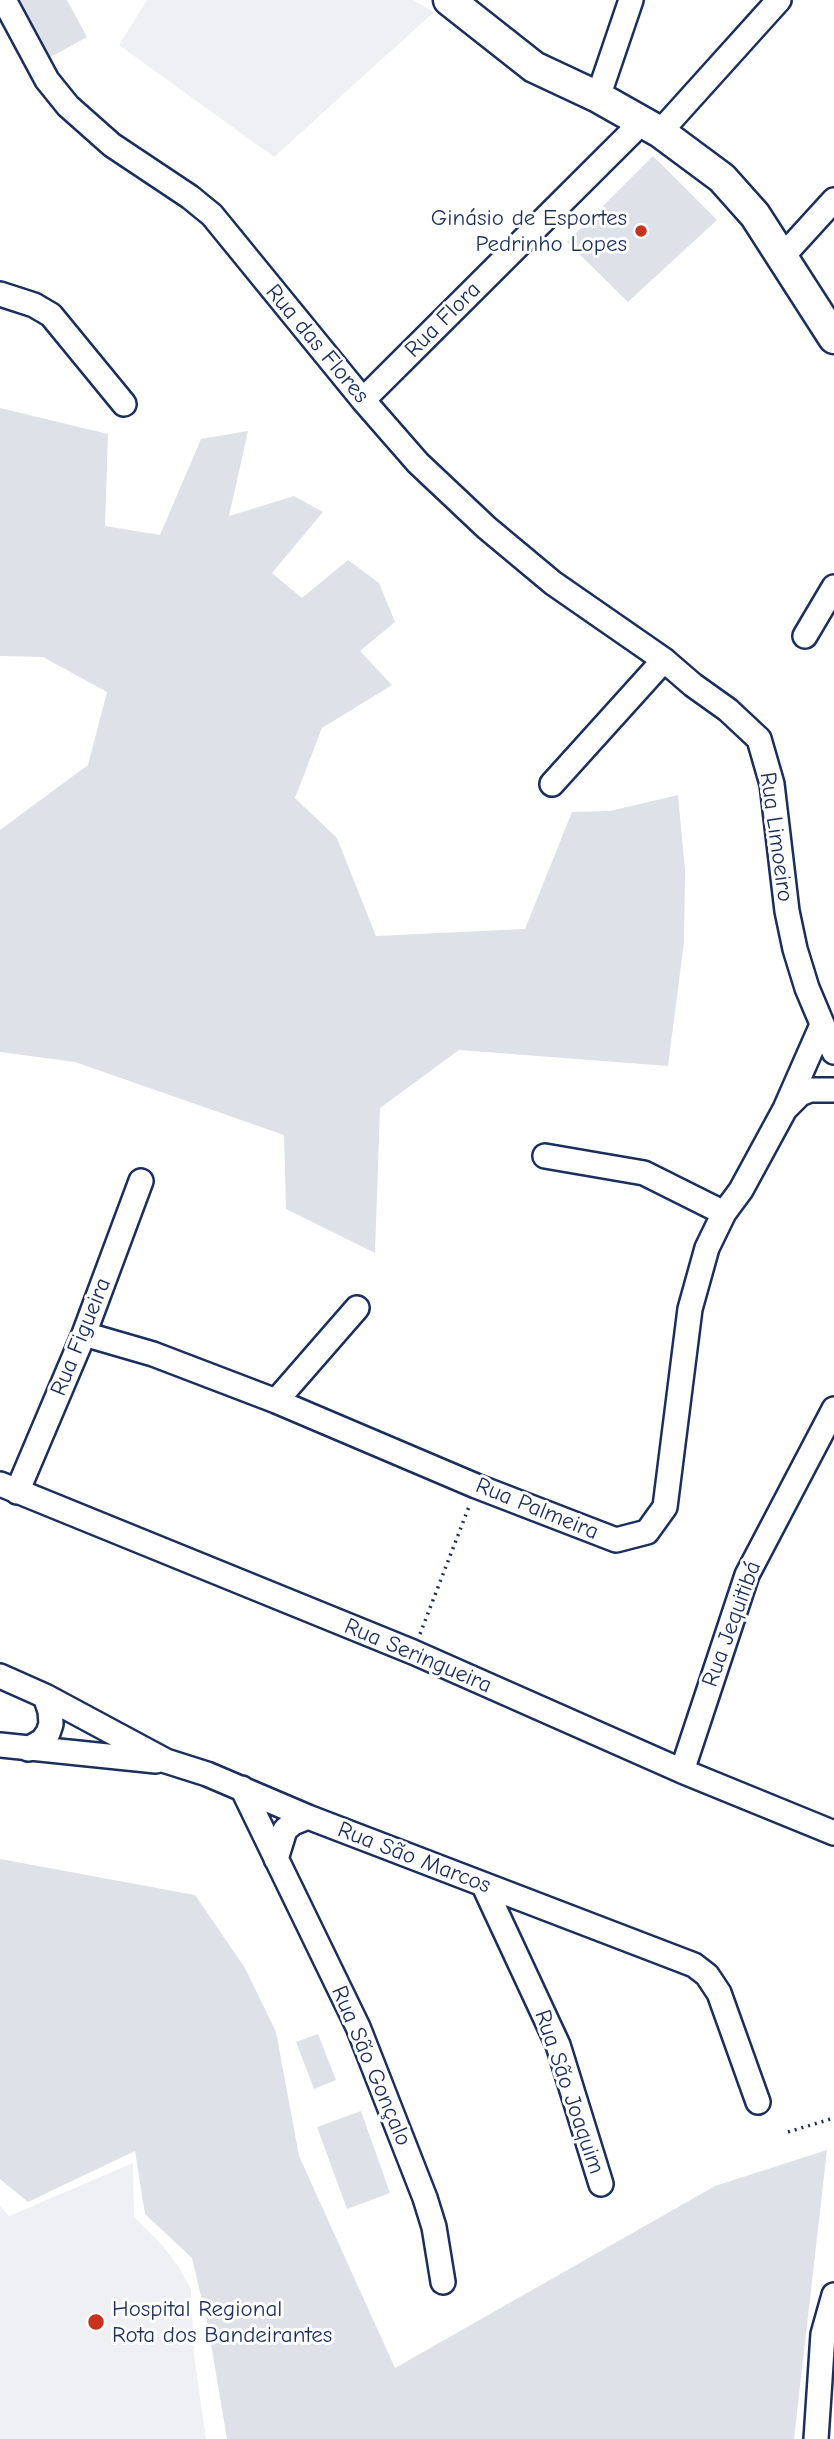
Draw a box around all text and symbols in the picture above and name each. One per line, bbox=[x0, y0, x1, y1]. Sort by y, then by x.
place label: Ginásio de Esportes Pedrinho Lopes bbox=[431, 204, 627, 258]
marker: Ginásio de Esportes Pedrinho Lopes bbox=[633, 223, 649, 239]
street label: Rua Flora bbox=[399, 276, 487, 364]
street label: Rua das Flores bbox=[259, 279, 375, 409]
street label: Rua Limoeiro bbox=[753, 770, 799, 904]
street label: Rua Figueira bbox=[45, 1274, 117, 1400]
street label: Rua Palmeira bbox=[471, 1472, 603, 1546]
street label: Rua Jequitibá bbox=[696, 1557, 768, 1691]
street label: Rua Seringueira bbox=[340, 1613, 496, 1699]
street label: Rua São Marcos bbox=[334, 1816, 494, 1900]
street label: Rua São Gonçalo bbox=[325, 1982, 417, 2150]
street label: Rua São Joaquim bbox=[528, 2006, 610, 2178]
place label: Hospital Regional Rota dos Bandeirantes bbox=[112, 2295, 332, 2349]
marker: Hospital Regional Rota dos Bandeirantes bbox=[86, 2312, 106, 2332]

